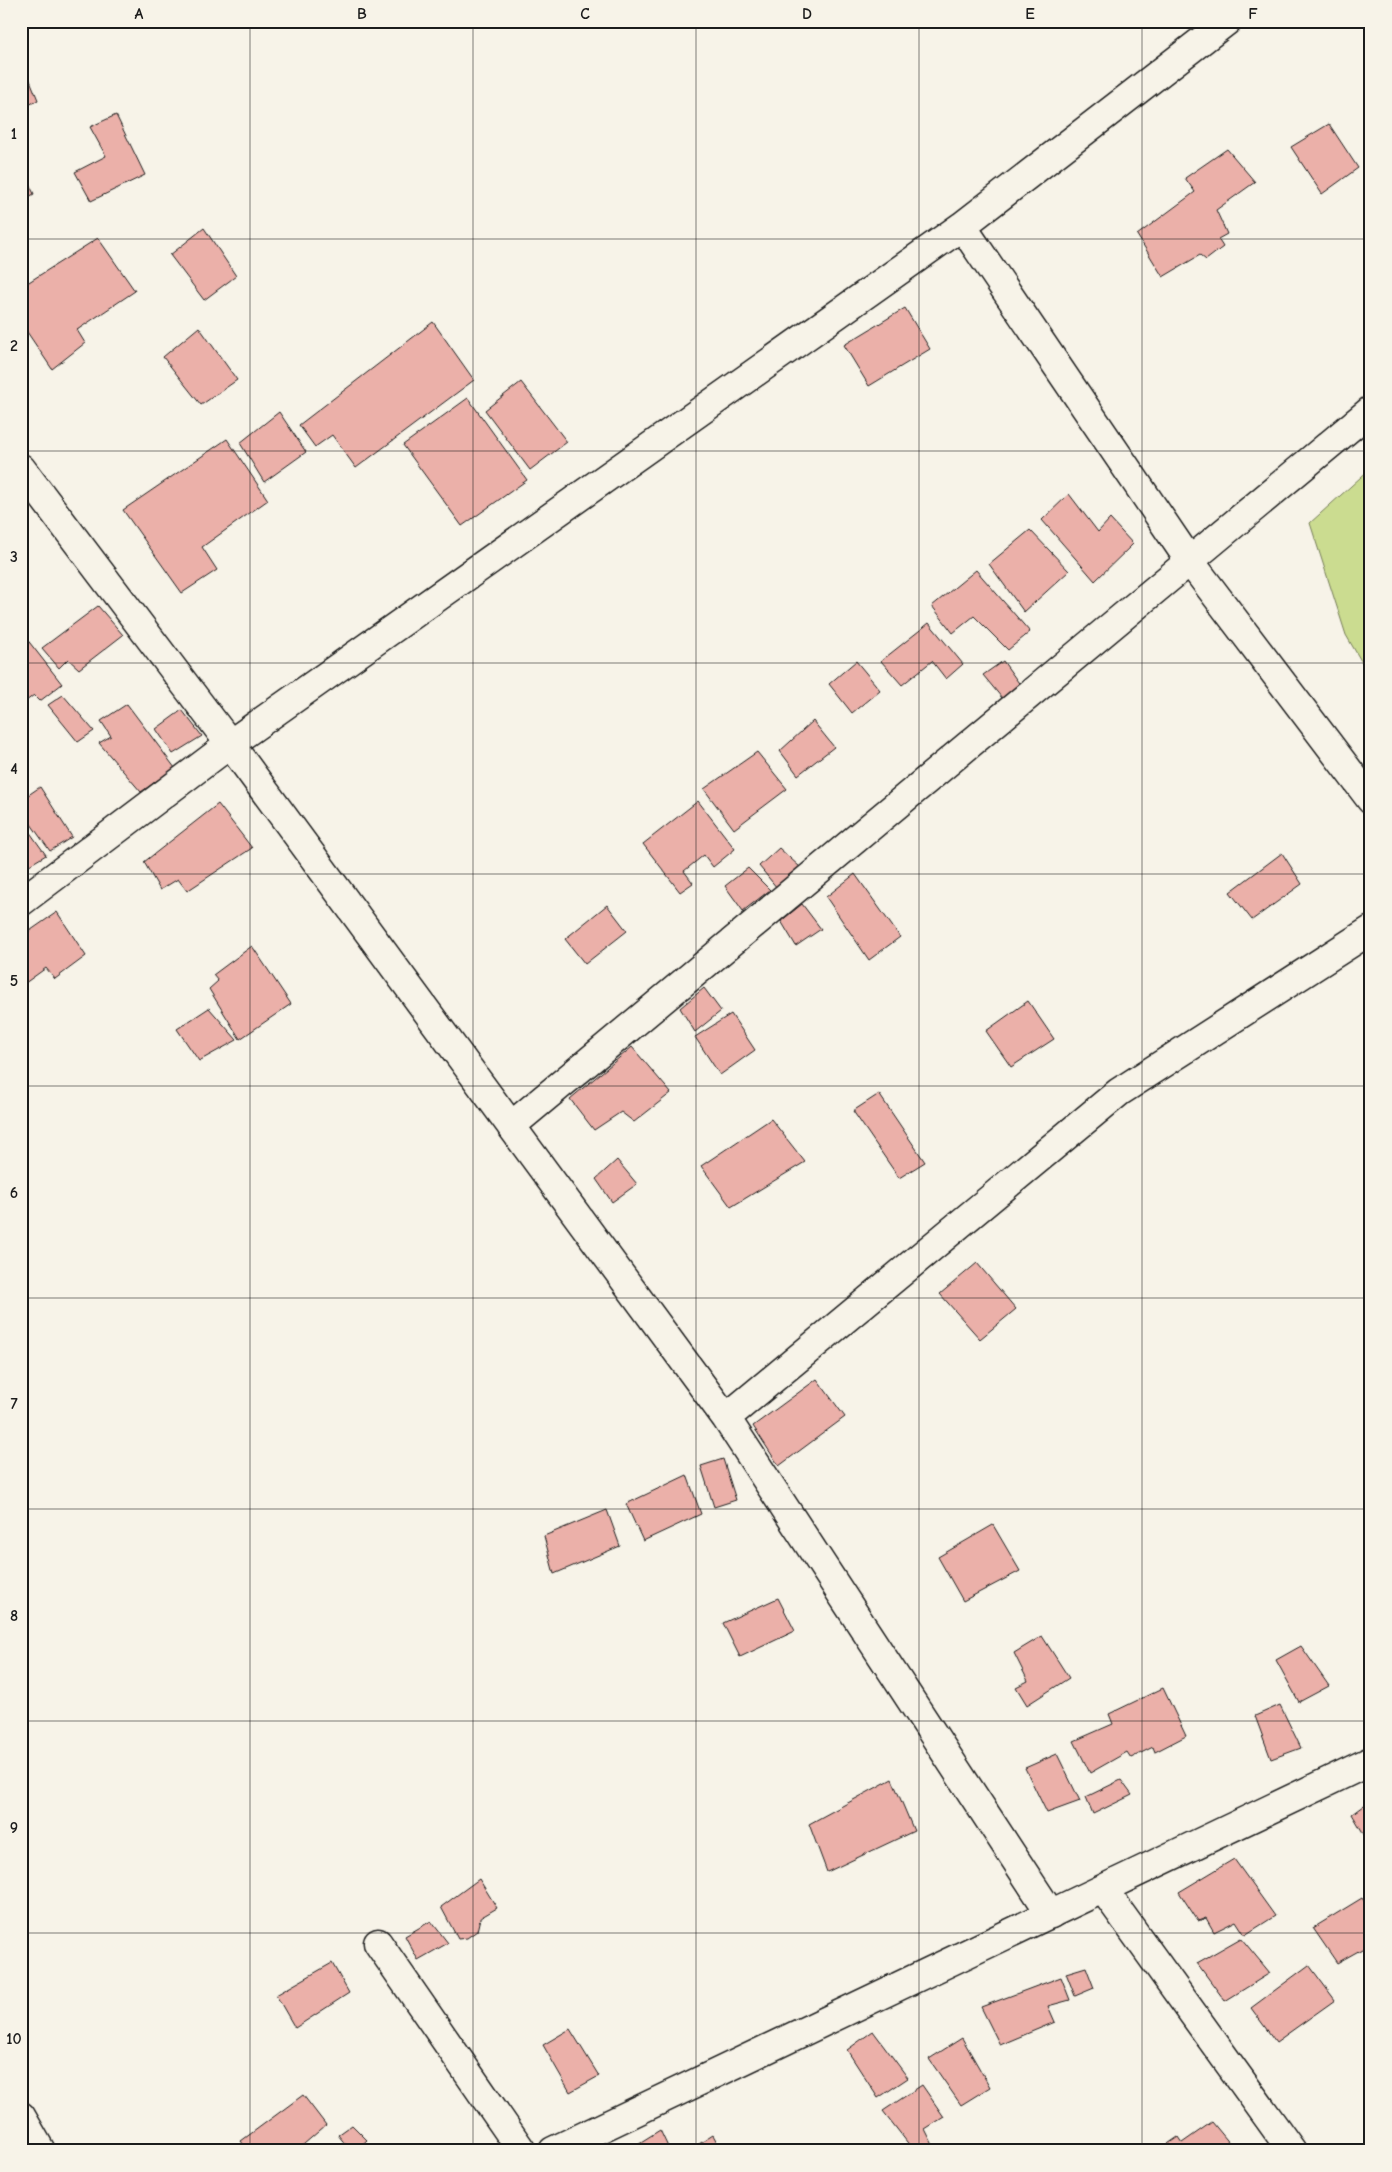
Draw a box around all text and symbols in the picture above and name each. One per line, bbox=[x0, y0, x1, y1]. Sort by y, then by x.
text: A bbox=[135, 5, 144, 23]
text: B bbox=[357, 5, 367, 23]
text: C bbox=[580, 5, 590, 23]
text: D bbox=[802, 5, 812, 23]
text: E bbox=[1025, 5, 1035, 23]
text: F bbox=[1248, 5, 1258, 23]
text: 1 bbox=[11, 125, 17, 143]
text: 2 bbox=[10, 337, 18, 355]
text: 3 bbox=[10, 548, 18, 566]
text: 4 bbox=[10, 760, 18, 778]
text: 5 bbox=[10, 972, 18, 990]
text: 6 bbox=[10, 1184, 18, 1202]
text: 7 bbox=[10, 1395, 18, 1413]
text: 8 bbox=[10, 1607, 18, 1625]
text: 9 bbox=[10, 1819, 18, 1837]
text: 10 bbox=[6, 2030, 22, 2048]

